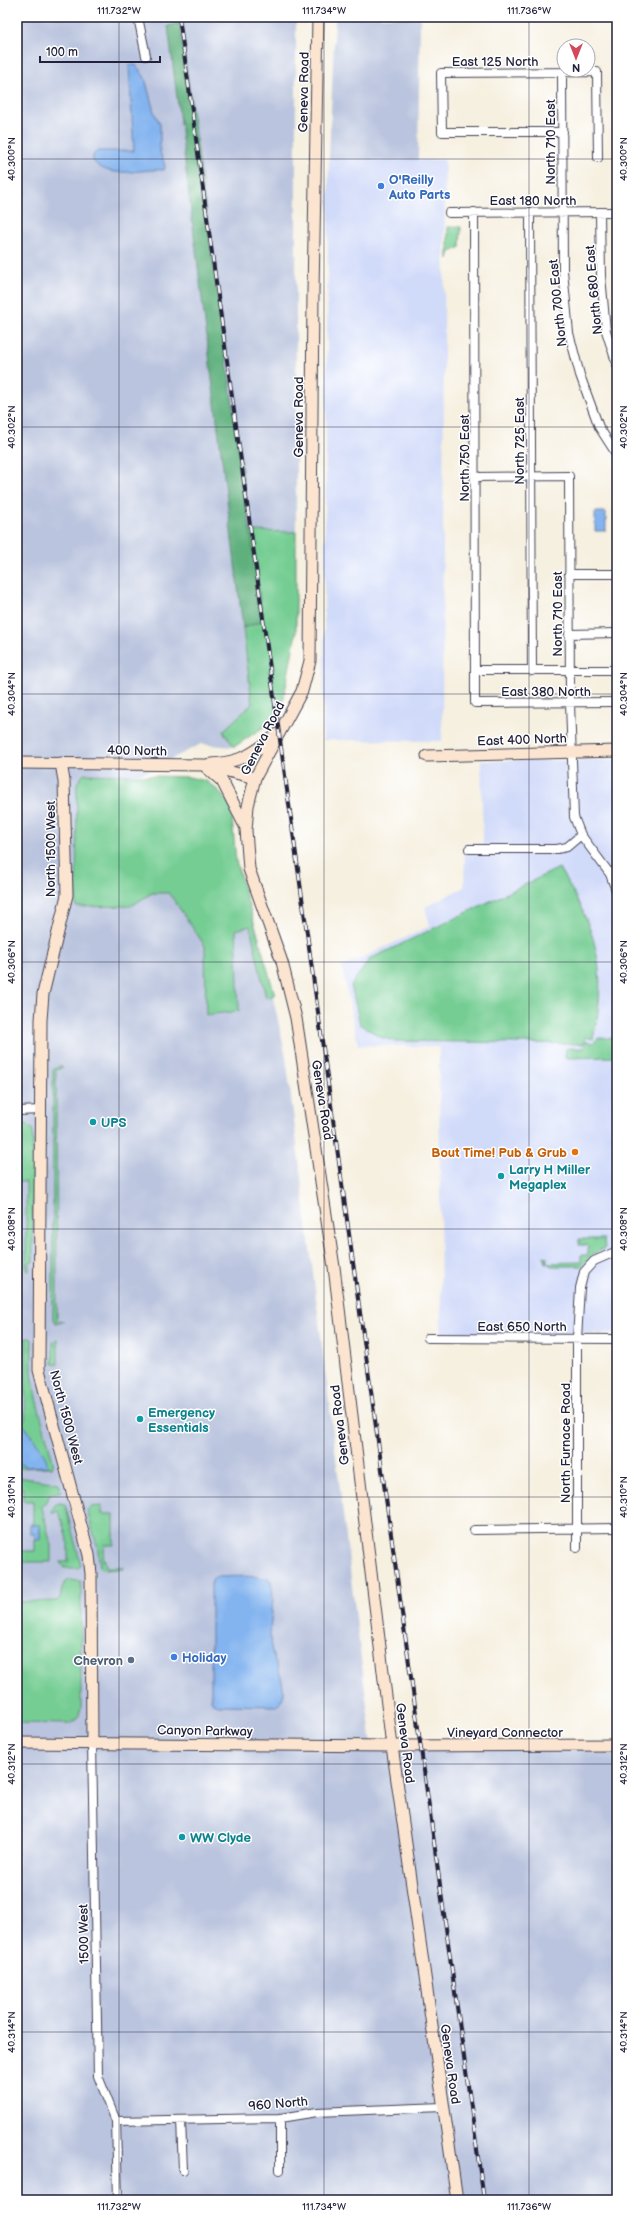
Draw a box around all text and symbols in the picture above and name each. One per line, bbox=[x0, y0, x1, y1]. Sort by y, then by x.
text: 111.732°W bbox=[97, 5, 141, 17]
text: 111.734°W bbox=[302, 5, 346, 17]
text: 111.736°W bbox=[507, 5, 551, 17]
scale bar bbox=[40, 38, 160, 64]
north arrow bbox=[556, 38, 596, 78]
text: 100 m bbox=[46, 45, 78, 60]
street label: Geneva Road bbox=[295, 51, 313, 133]
street label: East 125 North bbox=[452, 54, 538, 70]
text: N bbox=[572, 61, 580, 74]
street label: North 710 East bbox=[543, 99, 559, 185]
text: 40.300°N bbox=[6, 137, 18, 181]
text: 40.300°N bbox=[618, 137, 630, 181]
place label: O'Reilly Auto Parts bbox=[388, 172, 450, 203]
marker: O'Reilly Auto Parts bbox=[376, 181, 386, 191]
street label: East 180 North bbox=[490, 193, 576, 209]
street label: North 680 East bbox=[582, 245, 606, 335]
street label: North 700 East bbox=[545, 258, 571, 347]
street label: Geneva Road bbox=[291, 377, 307, 457]
street label: North 725 East bbox=[512, 397, 528, 485]
text: 40.302°N bbox=[6, 405, 18, 449]
text: 40.302°N bbox=[618, 405, 630, 449]
street label: North 750 East bbox=[457, 414, 473, 502]
street label: North 710 East bbox=[550, 571, 566, 657]
text: 40.304°N bbox=[6, 672, 18, 716]
text: 40.304°N bbox=[618, 672, 630, 716]
street label: East 380 North bbox=[501, 684, 591, 700]
street label: Geneva Road bbox=[237, 699, 288, 778]
street label: East 400 North bbox=[477, 730, 567, 750]
street label: 400 North bbox=[107, 742, 167, 760]
street label: North 1500 West bbox=[43, 801, 59, 897]
text: 40.306°N bbox=[6, 940, 18, 984]
text: 40.306°N bbox=[618, 940, 630, 984]
street label: Geneva Road bbox=[308, 1059, 336, 1141]
place label: UPS bbox=[101, 1115, 126, 1131]
marker: UPS bbox=[88, 1117, 98, 1127]
place label: Bout Time! Pub & Grub bbox=[431, 1145, 567, 1161]
marker: Bout Time! Pub & Grub bbox=[570, 1147, 580, 1157]
place label: Larry H Miller Megaplex bbox=[509, 1162, 591, 1193]
marker: Larry H Miller Megaplex bbox=[496, 1171, 506, 1181]
text: 40.308°N bbox=[6, 1207, 18, 1251]
text: 40.308°N bbox=[618, 1207, 630, 1251]
street label: East 650 North bbox=[477, 1319, 567, 1335]
street label: North 1500 West bbox=[46, 1368, 86, 1466]
street label: North Furnace Road bbox=[558, 1383, 574, 1503]
street label: Geneva Road bbox=[327, 1384, 353, 1466]
place label: Emergency Essentials bbox=[148, 1405, 215, 1436]
marker: Emergency Essentials bbox=[135, 1414, 145, 1424]
text: 40.310°N bbox=[6, 1476, 18, 1518]
text: 40.310°N bbox=[618, 1476, 630, 1518]
place label: Holiday bbox=[182, 1650, 227, 1666]
marker: Holiday bbox=[169, 1652, 179, 1662]
place label: Chevron bbox=[73, 1653, 123, 1669]
marker: Chevron bbox=[126, 1655, 136, 1665]
street label: Geneva Road bbox=[392, 1702, 418, 1784]
street label: Canyon Parkway bbox=[157, 1722, 253, 1740]
street label: Vineyard Connector bbox=[447, 1725, 563, 1741]
text: 40.312°N bbox=[6, 1743, 18, 1785]
text: 40.312°N bbox=[618, 1743, 630, 1785]
place label: WW Clyde bbox=[190, 1830, 251, 1846]
marker: WW Clyde bbox=[177, 1832, 187, 1842]
street label: 1500 West bbox=[75, 1904, 93, 1964]
text: 40.314°N bbox=[6, 2011, 18, 2053]
text: 40.314°N bbox=[618, 2011, 630, 2053]
street label: Geneva Road bbox=[436, 2023, 464, 2105]
street label: 960 North bbox=[248, 2093, 309, 2115]
text: 111.732°W bbox=[97, 2201, 141, 2213]
text: 111.734°W bbox=[302, 2201, 346, 2213]
text: 111.736°W bbox=[507, 2201, 551, 2213]

